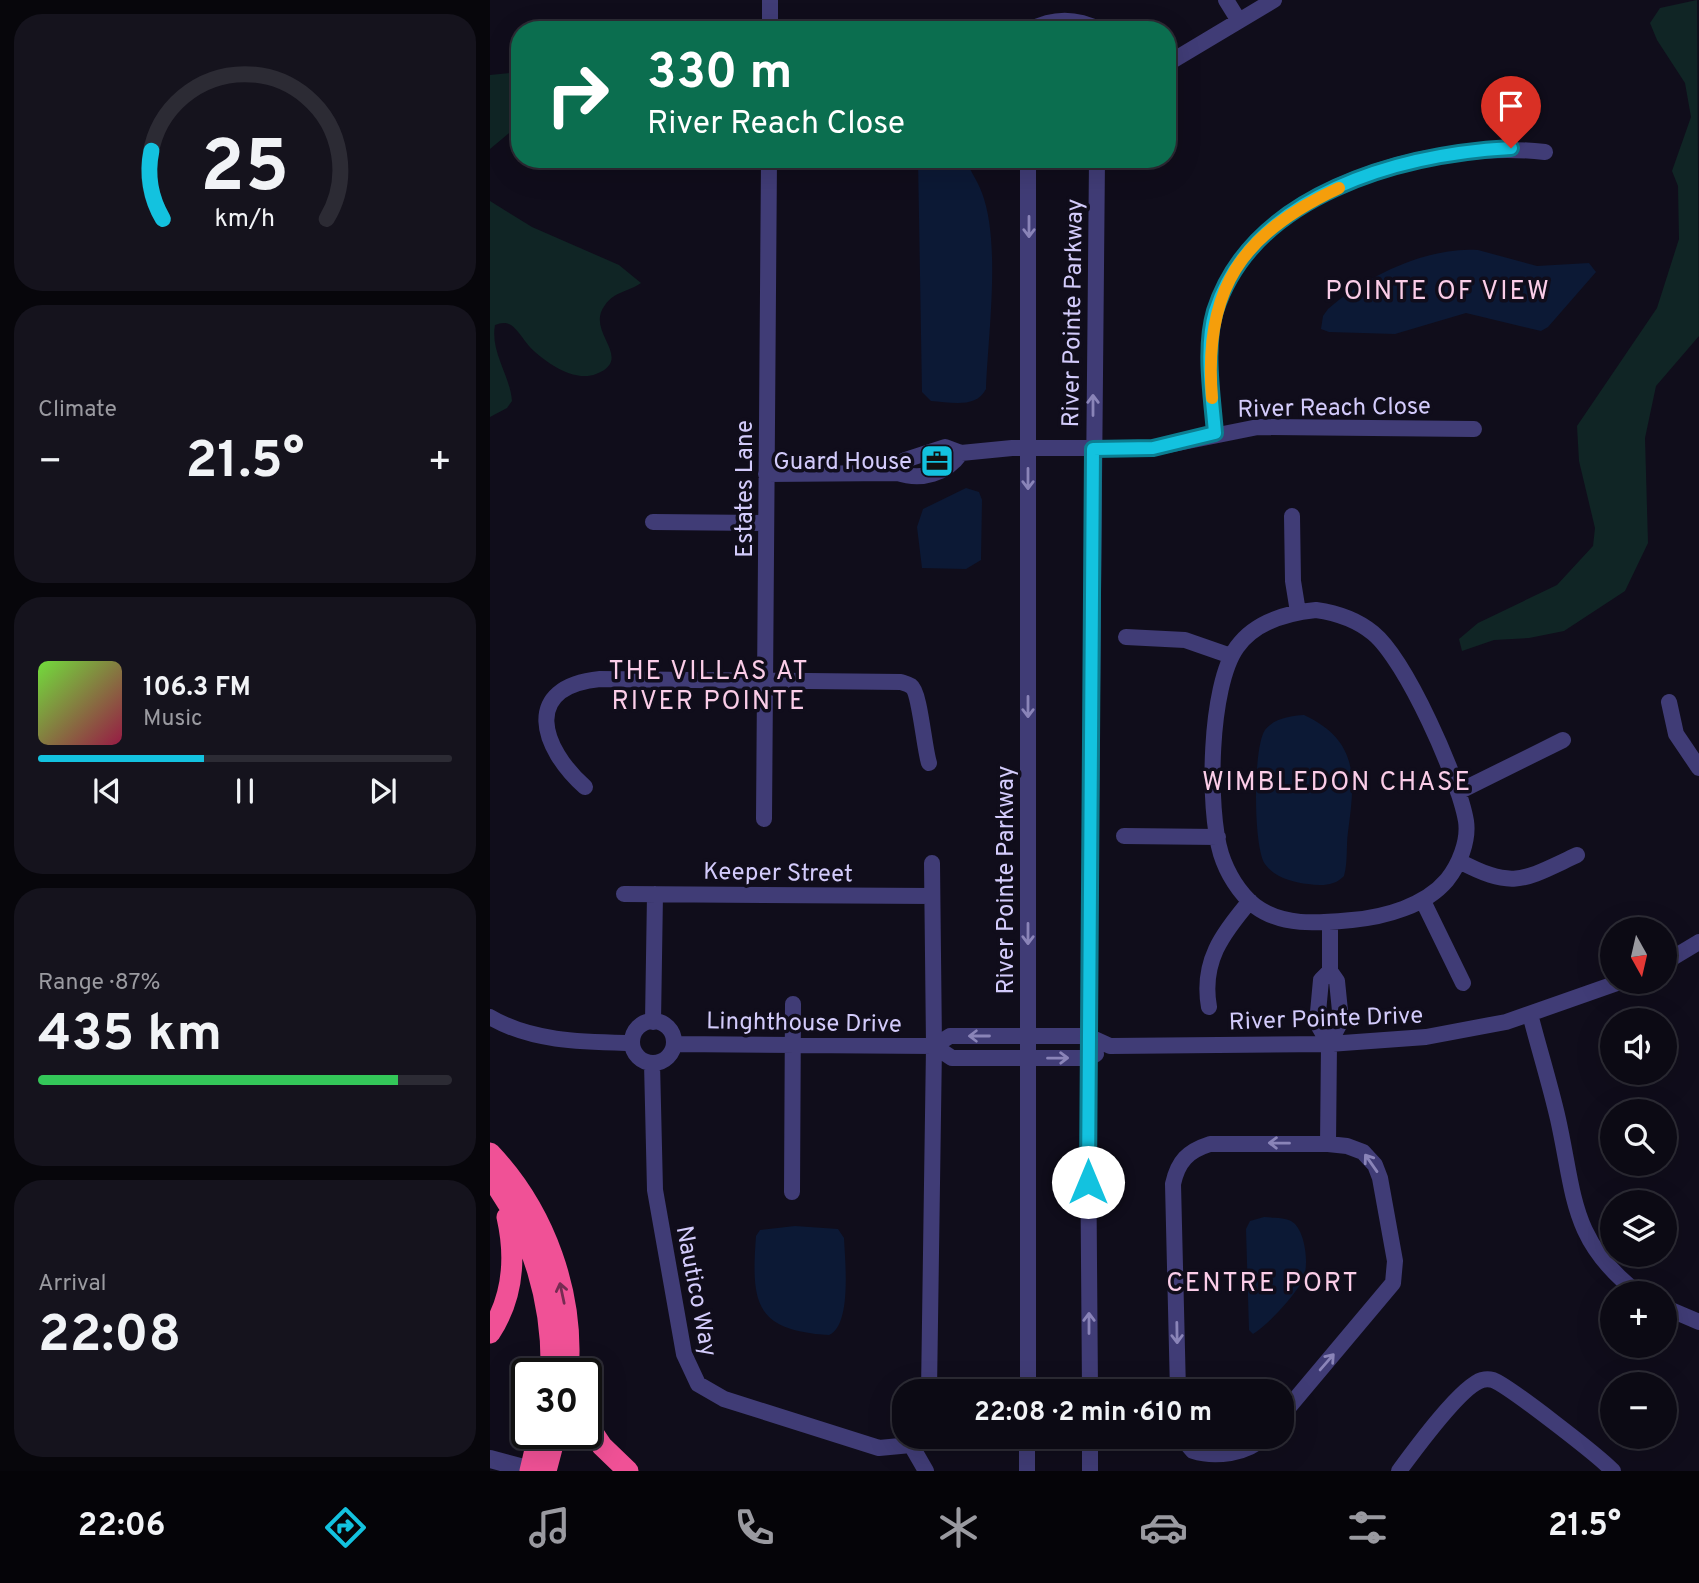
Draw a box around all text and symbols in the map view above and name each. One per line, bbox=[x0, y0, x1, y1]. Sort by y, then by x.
text: 330 m bbox=[647, 44, 792, 106]
icon: right bbox=[532, 49, 623, 140]
pin bbox=[1481, 76, 1541, 148]
icon: arrive bbox=[1492, 87, 1530, 125]
text: River Reach Close bbox=[647, 105, 905, 145]
text: 25 bbox=[201, 125, 290, 217]
street label: River Pointe Parkway bbox=[1057, 198, 1091, 428]
text: km/h bbox=[215, 204, 275, 236]
one-way arrow bbox=[1022, 216, 1036, 239]
district label: POINTE OF VIEW bbox=[1325, 276, 1551, 309]
street label: River Reach Close bbox=[1237, 392, 1431, 426]
one-way arrow bbox=[1086, 393, 1100, 416]
text: Climate bbox=[38, 396, 117, 425]
street label: Estates Lane bbox=[731, 420, 761, 558]
text: 21.5° bbox=[186, 430, 304, 496]
text: − bbox=[38, 439, 63, 488]
text: + bbox=[427, 439, 452, 488]
office icon: Guard House bbox=[918, 442, 956, 480]
place label: Guard House bbox=[773, 448, 912, 478]
one-way arrow bbox=[1021, 468, 1035, 491]
district label: THE VILLAS AT RIVER POINTE bbox=[608, 656, 810, 719]
text: 106.3 FM bbox=[143, 672, 251, 705]
one-way arrow bbox=[1021, 695, 1035, 718]
text: Music bbox=[143, 705, 203, 734]
street label: River Pointe Parkway bbox=[992, 766, 1022, 994]
district label: WIMBLEDON CHASE bbox=[1202, 767, 1472, 800]
icon: previous bbox=[88, 772, 126, 810]
icon: pause bbox=[226, 772, 264, 810]
icon: next bbox=[364, 772, 402, 810]
street label: Keeper Street bbox=[703, 858, 853, 890]
north arrow bbox=[1600, 917, 1676, 994]
map controls bbox=[1600, 917, 1677, 1449]
one-way arrow bbox=[1021, 923, 1035, 946]
text: Range · 87% bbox=[38, 969, 161, 998]
street label: River Pointe Drive bbox=[1228, 1002, 1424, 1038]
text: 435 km bbox=[38, 1003, 222, 1069]
street label: Linghthouse Drive bbox=[706, 1007, 902, 1041]
button: sound bbox=[1600, 1008, 1677, 1085]
one-way arrow bbox=[968, 1029, 991, 1043]
one-way arrow bbox=[1046, 1051, 1069, 1065]
button: search bbox=[1600, 1099, 1677, 1176]
one-way arrow bbox=[1267, 1136, 1290, 1150]
position arrow bbox=[1051, 1145, 1125, 1219]
one-way arrow bbox=[1364, 1154, 1378, 1173]
button: layers bbox=[1600, 1190, 1677, 1267]
street label: Nautico Way bbox=[668, 1223, 722, 1359]
district label: CENTRE PORT bbox=[1166, 1268, 1360, 1301]
text: Arrival bbox=[38, 1270, 107, 1299]
button: + bbox=[1600, 1281, 1677, 1358]
one-way arrow bbox=[555, 1282, 569, 1305]
text: 22:08 bbox=[38, 1304, 181, 1370]
one-way arrow bbox=[1082, 1312, 1096, 1335]
one-way arrow bbox=[1170, 1321, 1183, 1344]
one-way arrow bbox=[1319, 1354, 1335, 1372]
speed limit sign: 30 bbox=[511, 1358, 602, 1449]
button: − bbox=[1600, 1372, 1677, 1449]
text: 22:08 · 2 min · 610 m bbox=[974, 1397, 1212, 1430]
icon: directions bbox=[321, 1503, 370, 1552]
icon: music bbox=[525, 1503, 574, 1552]
icon: phone bbox=[730, 1503, 779, 1552]
icon: climate bbox=[934, 1503, 983, 1552]
icon: car bbox=[1139, 1503, 1188, 1552]
icon: filters bbox=[1343, 1503, 1392, 1552]
text: 22:06 bbox=[78, 1507, 165, 1547]
text: 21.5° bbox=[1548, 1507, 1621, 1547]

